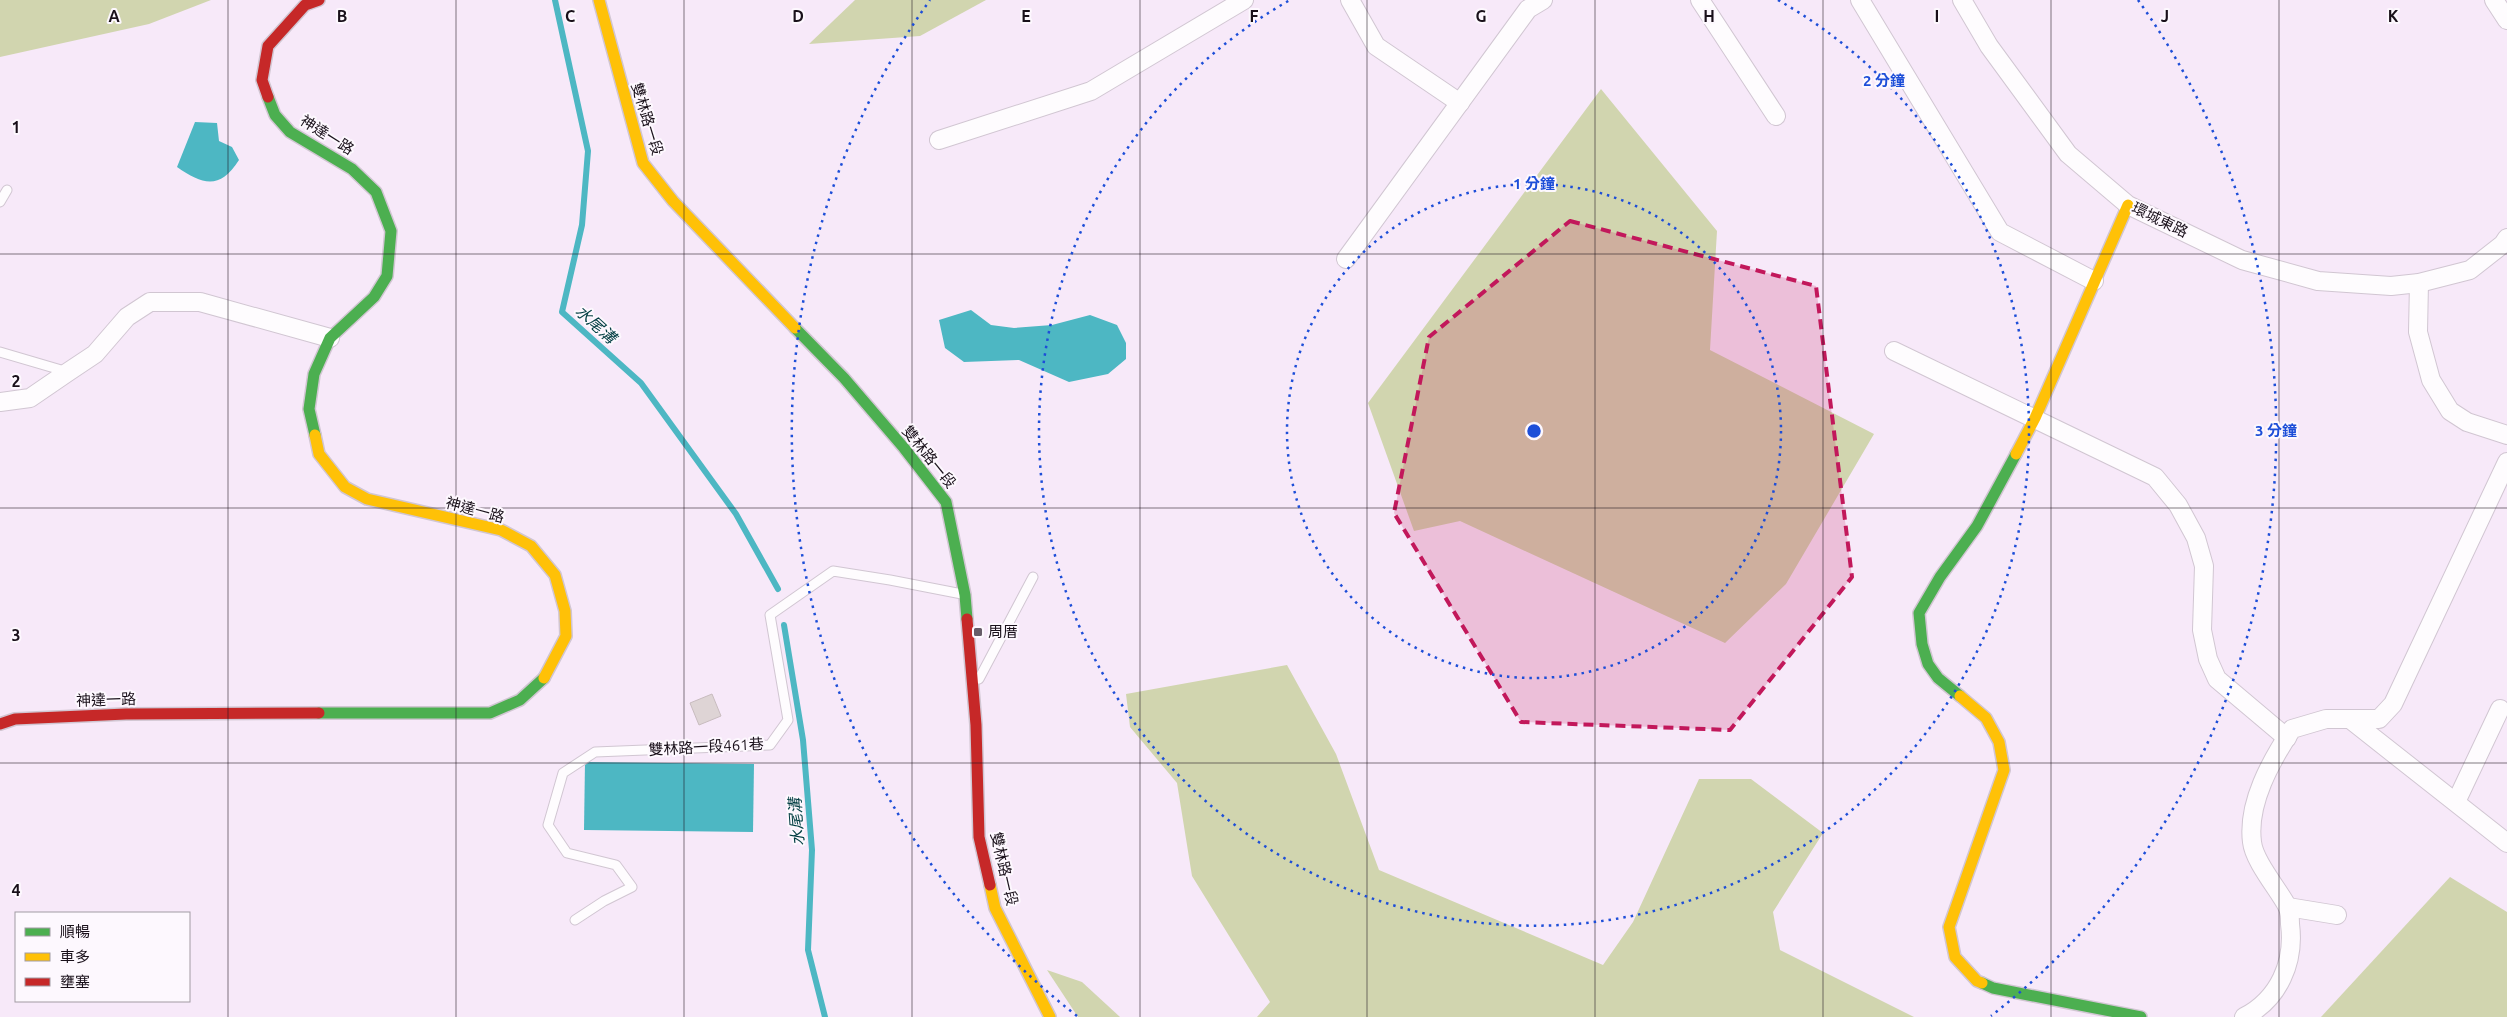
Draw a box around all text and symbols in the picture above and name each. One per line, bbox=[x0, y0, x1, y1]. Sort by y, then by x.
text: A bbox=[108, 7, 120, 25]
text: B bbox=[337, 7, 347, 25]
text: C bbox=[565, 7, 575, 25]
text: D bbox=[792, 7, 804, 25]
text: E bbox=[1021, 7, 1031, 25]
text: F bbox=[1250, 7, 1259, 25]
text: G bbox=[1475, 7, 1487, 25]
text: H bbox=[1703, 7, 1715, 25]
text: I bbox=[1935, 7, 1939, 25]
text: J bbox=[2161, 7, 2169, 25]
text: K bbox=[2388, 7, 2399, 25]
text: 2 分鐘 bbox=[1863, 72, 1905, 89]
street label: 雙林路一段 bbox=[628, 80, 667, 157]
street label: 神達一路 bbox=[297, 111, 357, 158]
text: 1 bbox=[11, 118, 21, 136]
text: 1 分鐘 bbox=[1513, 175, 1555, 192]
street label: 環城東路 bbox=[2130, 199, 2191, 240]
water label: 水尾溝 bbox=[572, 301, 621, 348]
text: 2 bbox=[11, 372, 21, 390]
street label: 雙林路一段 bbox=[899, 422, 960, 491]
centre of rings bbox=[1525, 422, 1543, 440]
text: 3 分鐘 bbox=[2255, 422, 2297, 439]
street label: 神達一路 bbox=[444, 494, 506, 525]
place label: 周厝 bbox=[988, 623, 1018, 640]
text: 3 bbox=[11, 626, 21, 644]
marker: 周厝 bbox=[972, 626, 984, 638]
street label: 神達一路 bbox=[76, 690, 136, 709]
street label: 雙林路一段461巷 bbox=[648, 735, 764, 758]
water label: 水尾溝 bbox=[785, 795, 807, 847]
street label: 雙林路一段 bbox=[988, 830, 1021, 907]
text: 4 bbox=[11, 881, 21, 899]
legend bbox=[15, 912, 190, 1002]
text: 順暢 bbox=[60, 923, 90, 940]
text: 車多 bbox=[60, 948, 90, 965]
text: 壅塞 bbox=[60, 973, 90, 990]

